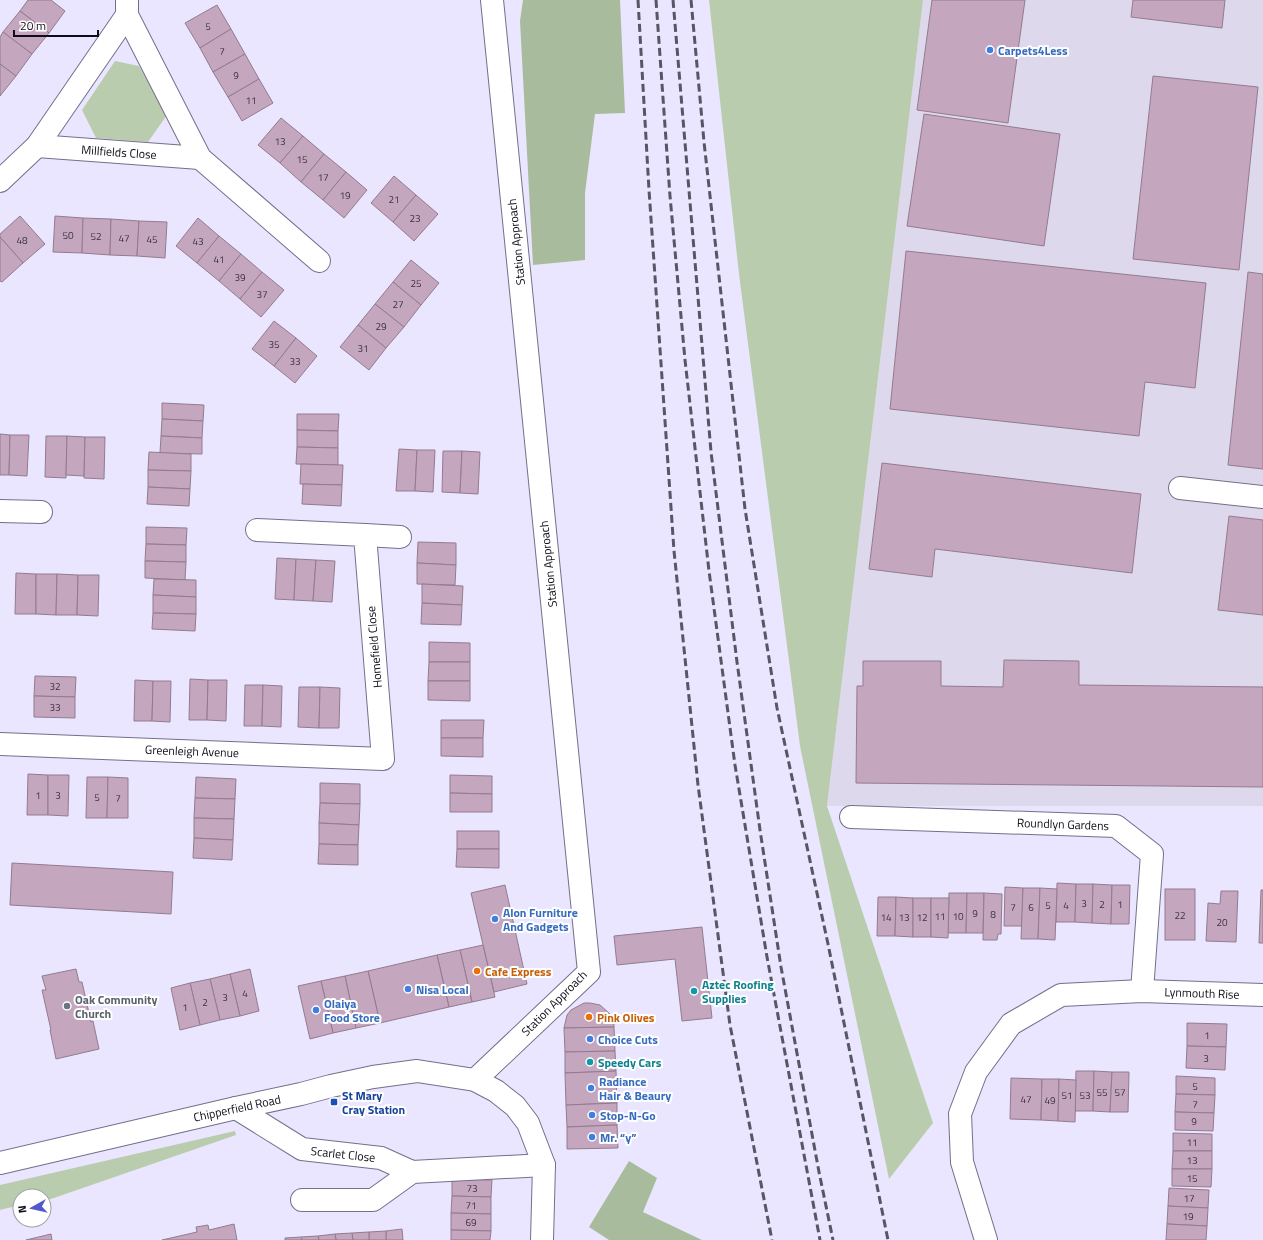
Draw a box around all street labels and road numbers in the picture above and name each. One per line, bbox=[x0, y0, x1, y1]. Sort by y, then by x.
street label: Millfields Close bbox=[81, 140, 157, 164]
street label: Station Approach bbox=[502, 198, 530, 286]
street label: Station Approach bbox=[534, 520, 562, 608]
street label: Homefield Close bbox=[361, 605, 387, 689]
street label: Greenleigh Avenue bbox=[145, 740, 239, 762]
street label: Roundlyn Gardens bbox=[1017, 813, 1110, 835]
street label: Station Approach bbox=[517, 966, 591, 1040]
street label: Lynmouth Rise bbox=[1164, 982, 1240, 1004]
street label: Chipperfield Road bbox=[192, 1089, 282, 1127]
street label: Scarlet Close bbox=[310, 1141, 376, 1167]

